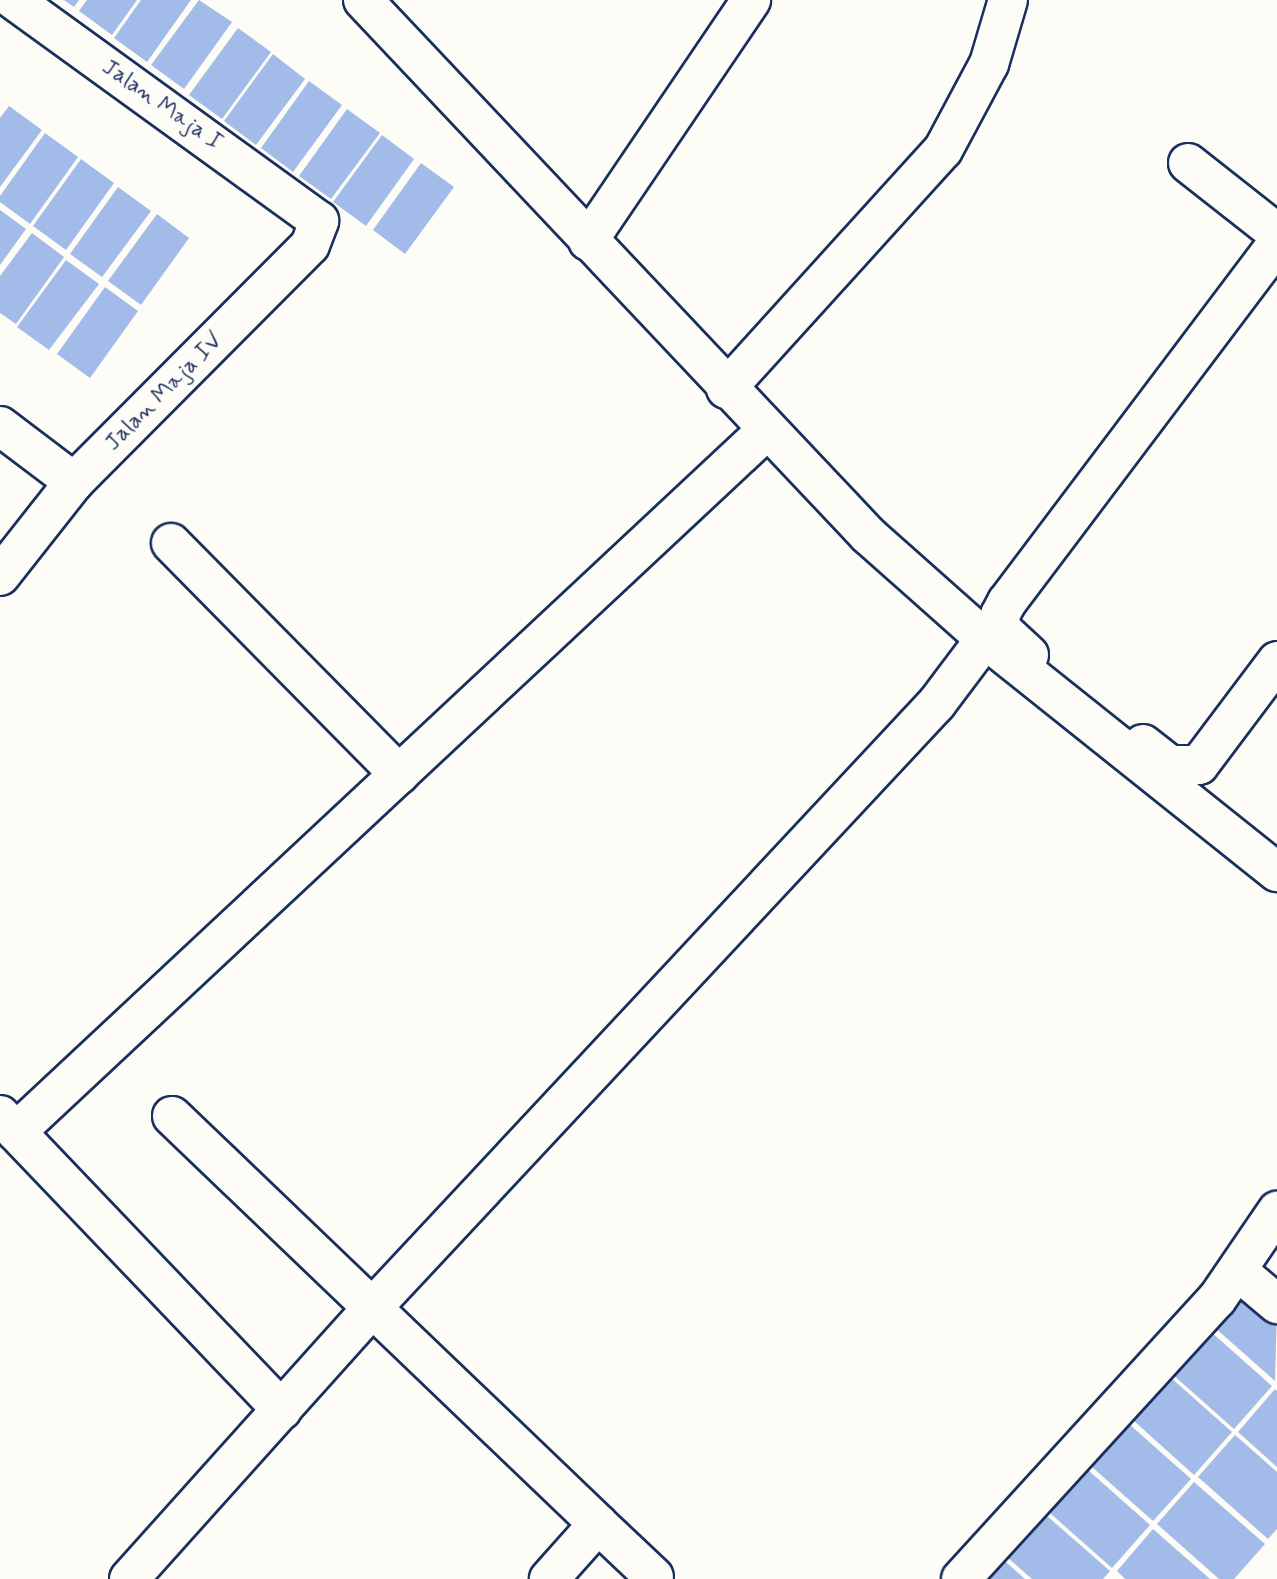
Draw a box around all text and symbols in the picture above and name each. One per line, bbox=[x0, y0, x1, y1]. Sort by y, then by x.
street label: Jalan Maja I bbox=[98, 54, 226, 156]
street label: Jalan Maja IV bbox=[101, 329, 227, 455]

